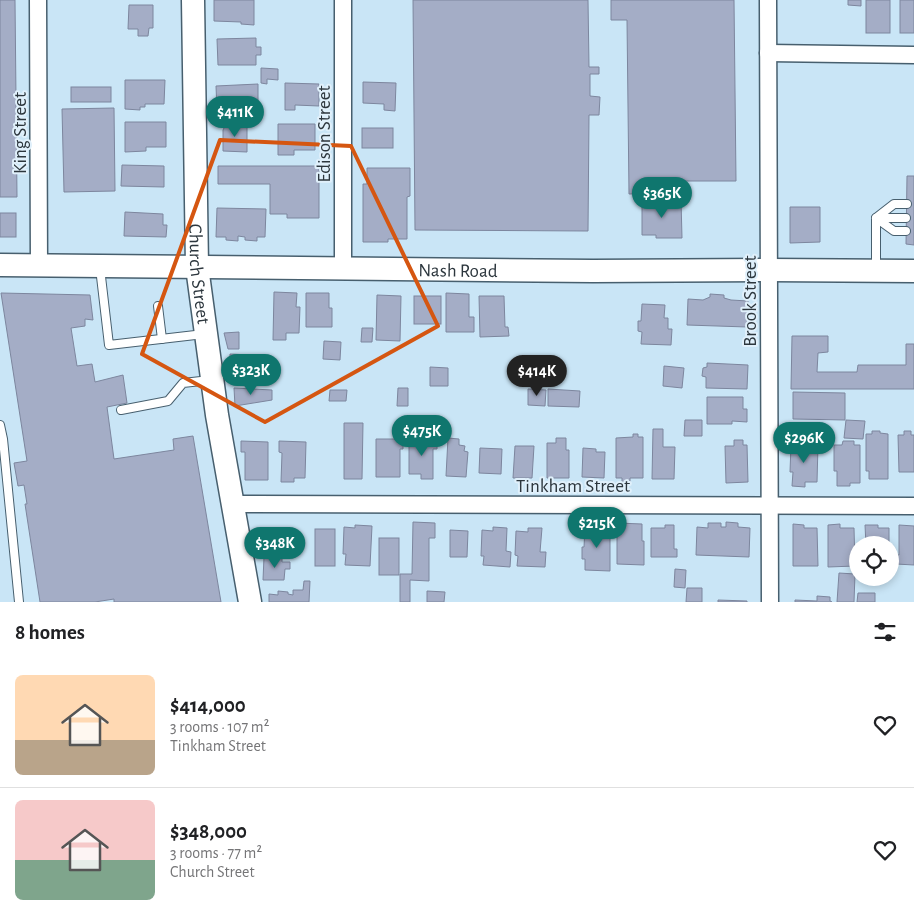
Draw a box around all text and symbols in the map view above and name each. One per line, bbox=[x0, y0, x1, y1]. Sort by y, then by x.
street label: Edison Street bbox=[315, 86, 334, 182]
street label: King Street bbox=[11, 92, 30, 174]
pin: $411K bbox=[200, 96, 270, 138]
text: $411K bbox=[217, 104, 253, 120]
pin: $365K bbox=[627, 176, 697, 219]
text: $365K bbox=[643, 185, 681, 201]
street label: Church Street bbox=[185, 224, 213, 325]
street label: Brook Street bbox=[741, 255, 760, 347]
street label: Nash Road bbox=[418, 261, 498, 281]
pin: $323K bbox=[216, 354, 286, 396]
pin: $414K bbox=[502, 354, 572, 397]
text: $323K bbox=[232, 362, 270, 378]
text: $414K bbox=[518, 363, 556, 379]
pin: $475K bbox=[387, 414, 457, 457]
pin: $296K bbox=[769, 422, 839, 464]
text: $475K bbox=[403, 423, 441, 439]
text: $296K bbox=[784, 430, 824, 446]
street label: Tinkham Street bbox=[516, 477, 630, 496]
pin: $215K bbox=[562, 506, 632, 549]
text: $215K bbox=[579, 515, 615, 531]
pin: $348K bbox=[240, 526, 310, 569]
text: $348K bbox=[255, 535, 295, 551]
map controls bbox=[849, 536, 899, 586]
button: locate bbox=[849, 536, 899, 586]
icon: filters bbox=[871, 618, 899, 646]
text: 8 homes bbox=[15, 622, 85, 643]
icon: home bbox=[55, 695, 115, 755]
text: $414,000 bbox=[170, 695, 246, 716]
icon: heart bbox=[871, 711, 899, 739]
text: 3 rooms · 107 m² bbox=[170, 719, 269, 735]
text: Tinkham Street bbox=[170, 738, 266, 754]
icon: home bbox=[55, 820, 115, 880]
text: $348,000 bbox=[170, 821, 247, 842]
icon: heart bbox=[871, 836, 899, 864]
text: 3 rooms · 77 m² bbox=[170, 845, 262, 861]
text: Church Street bbox=[170, 864, 255, 880]

